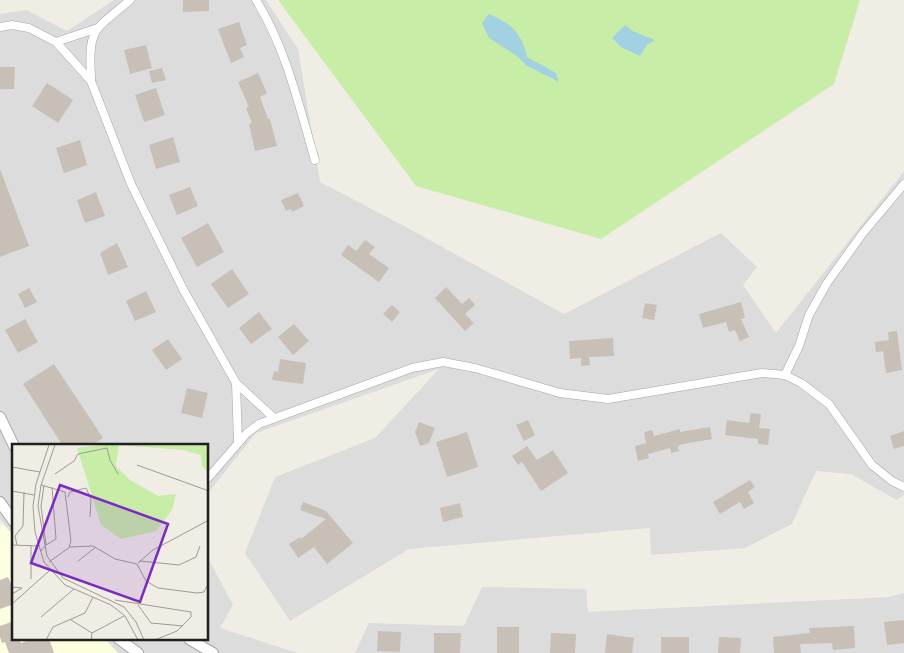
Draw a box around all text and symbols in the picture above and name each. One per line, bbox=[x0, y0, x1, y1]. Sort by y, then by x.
inset map bbox=[12, 444, 209, 640]

